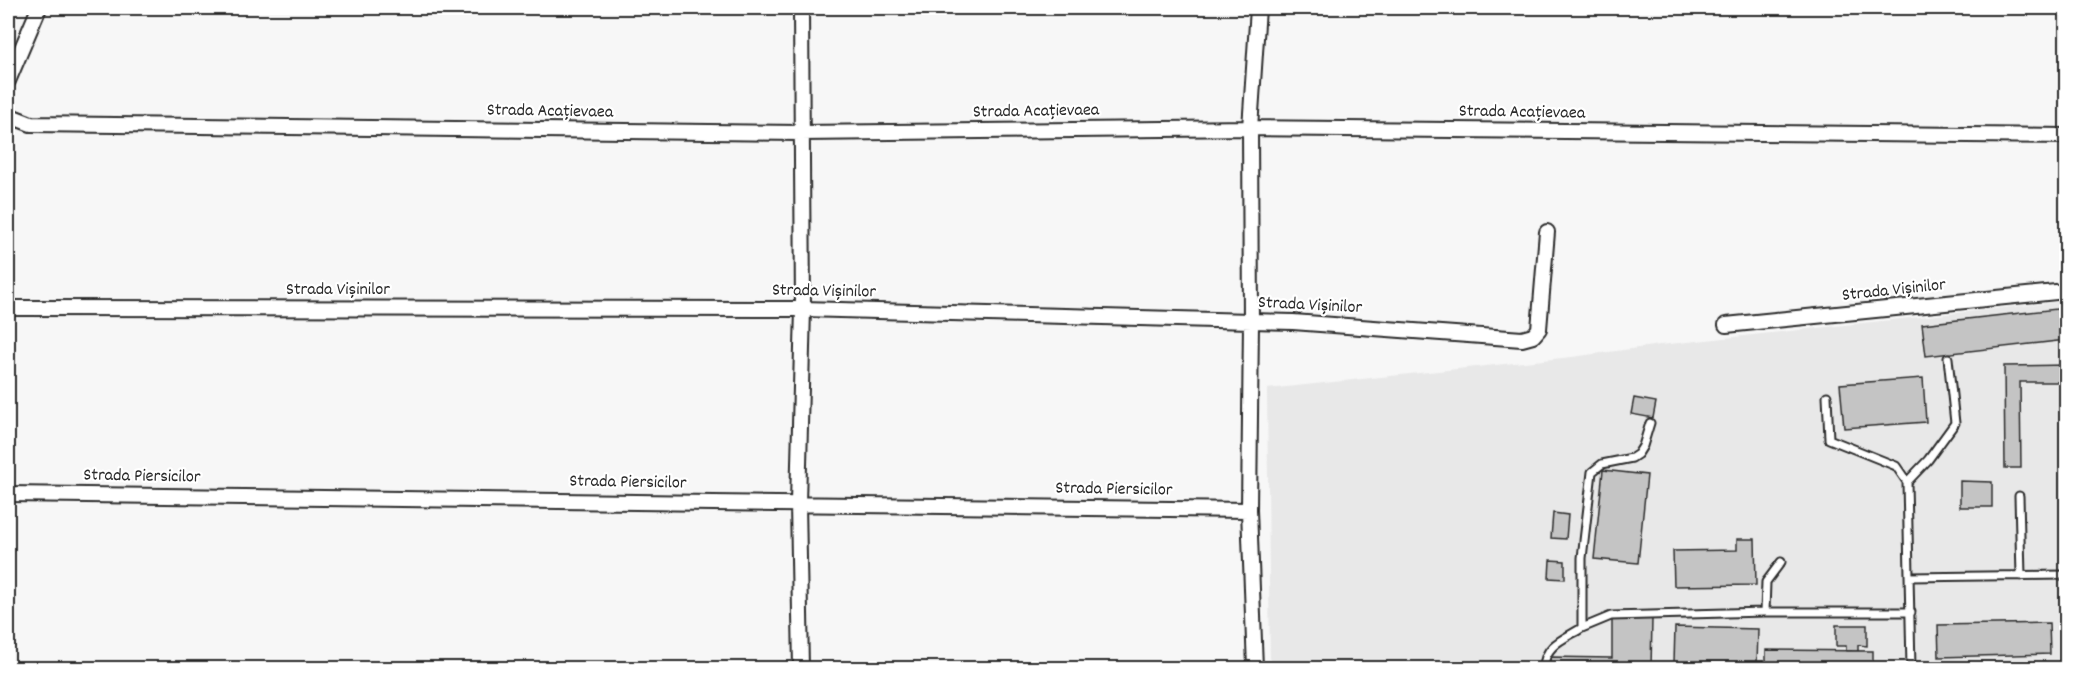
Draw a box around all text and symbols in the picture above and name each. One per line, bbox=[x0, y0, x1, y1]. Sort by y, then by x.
street label: Strada Acațievaea bbox=[487, 98, 614, 126]
street label: Strada Acațievaea bbox=[973, 98, 1100, 126]
street label: Strada Acațievaea bbox=[1459, 99, 1586, 127]
street label: Strada Vișinilor bbox=[1841, 273, 1947, 309]
street label: Strada Vișinilor bbox=[286, 278, 390, 303]
street label: Strada Vișinilor bbox=[772, 279, 877, 305]
street label: Strada Vișinilor bbox=[1257, 291, 1363, 321]
street label: Strada Piersicilor bbox=[83, 463, 201, 491]
street label: Strada Piersicilor bbox=[569, 469, 687, 497]
street label: Strada Piersicilor bbox=[1055, 476, 1173, 504]

